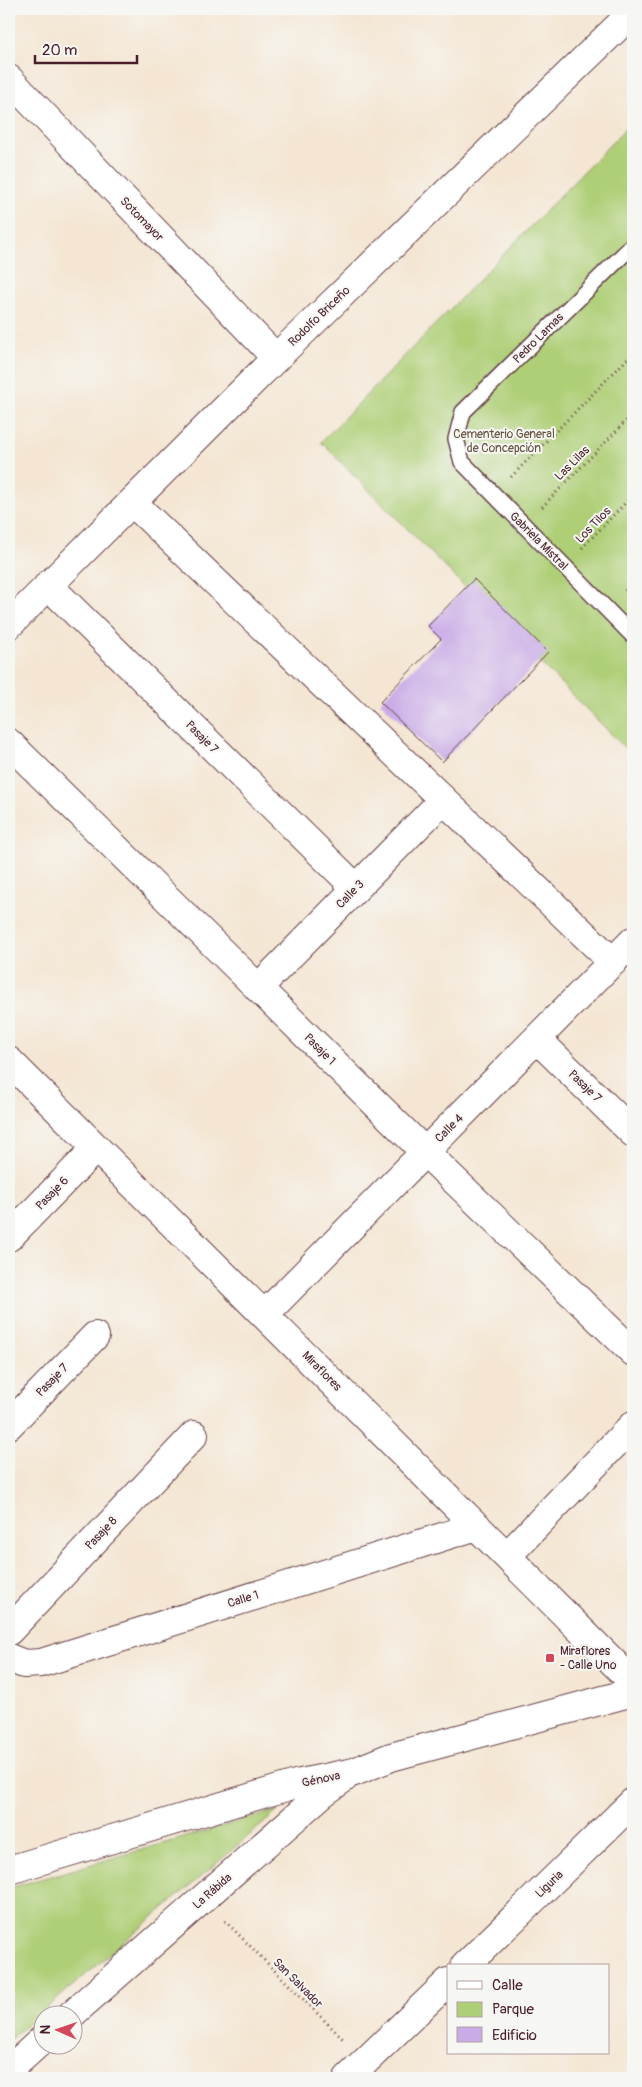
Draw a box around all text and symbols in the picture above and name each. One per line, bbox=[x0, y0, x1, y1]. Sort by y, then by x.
scale bar bbox=[35, 32, 138, 64]
text: 20 m bbox=[42, 41, 77, 60]
street label: Sotomayor bbox=[117, 194, 167, 245]
street label: Rodolfo Briceño bbox=[285, 283, 354, 350]
street label: Pedro Lamas bbox=[510, 309, 567, 367]
park label: Cementerio General de Concepción bbox=[453, 427, 555, 456]
street label: Las Lilas bbox=[552, 442, 593, 484]
street label: Los Tilos bbox=[572, 504, 615, 547]
street label: Gabriela Mistral bbox=[506, 509, 571, 574]
street label: Pasaje 7 bbox=[182, 718, 222, 757]
street label: Calle 3 bbox=[333, 877, 368, 912]
street label: Pasaje 1 bbox=[301, 1030, 339, 1068]
street label: Pasaje 7 bbox=[565, 1067, 605, 1106]
street label: Calle 4 bbox=[432, 1111, 467, 1146]
street label: Pasaje 6 bbox=[33, 1173, 72, 1213]
street label: Miraflores bbox=[299, 1348, 345, 1395]
street label: Pasaje 7 bbox=[33, 1360, 72, 1400]
street label: Pasaje 8 bbox=[82, 1514, 120, 1553]
street label: Calle 1 bbox=[226, 1588, 261, 1611]
place label: Miraflores - Calle Uno bbox=[560, 1644, 617, 1673]
marker: Miraflores - Calle Uno bbox=[544, 1652, 556, 1664]
street label: Génova bbox=[301, 1768, 342, 1791]
street label: Liguria bbox=[532, 1867, 567, 1901]
street label: La Rábida bbox=[190, 1870, 235, 1912]
street label: San Salvador bbox=[270, 1955, 326, 2012]
legend bbox=[447, 1964, 610, 2054]
text: Calle bbox=[492, 1976, 523, 1995]
text: Parque bbox=[492, 2000, 535, 2019]
north arrow bbox=[32, 2004, 82, 2054]
text: N bbox=[37, 2025, 54, 2035]
text: Edificio bbox=[492, 2026, 537, 2045]

